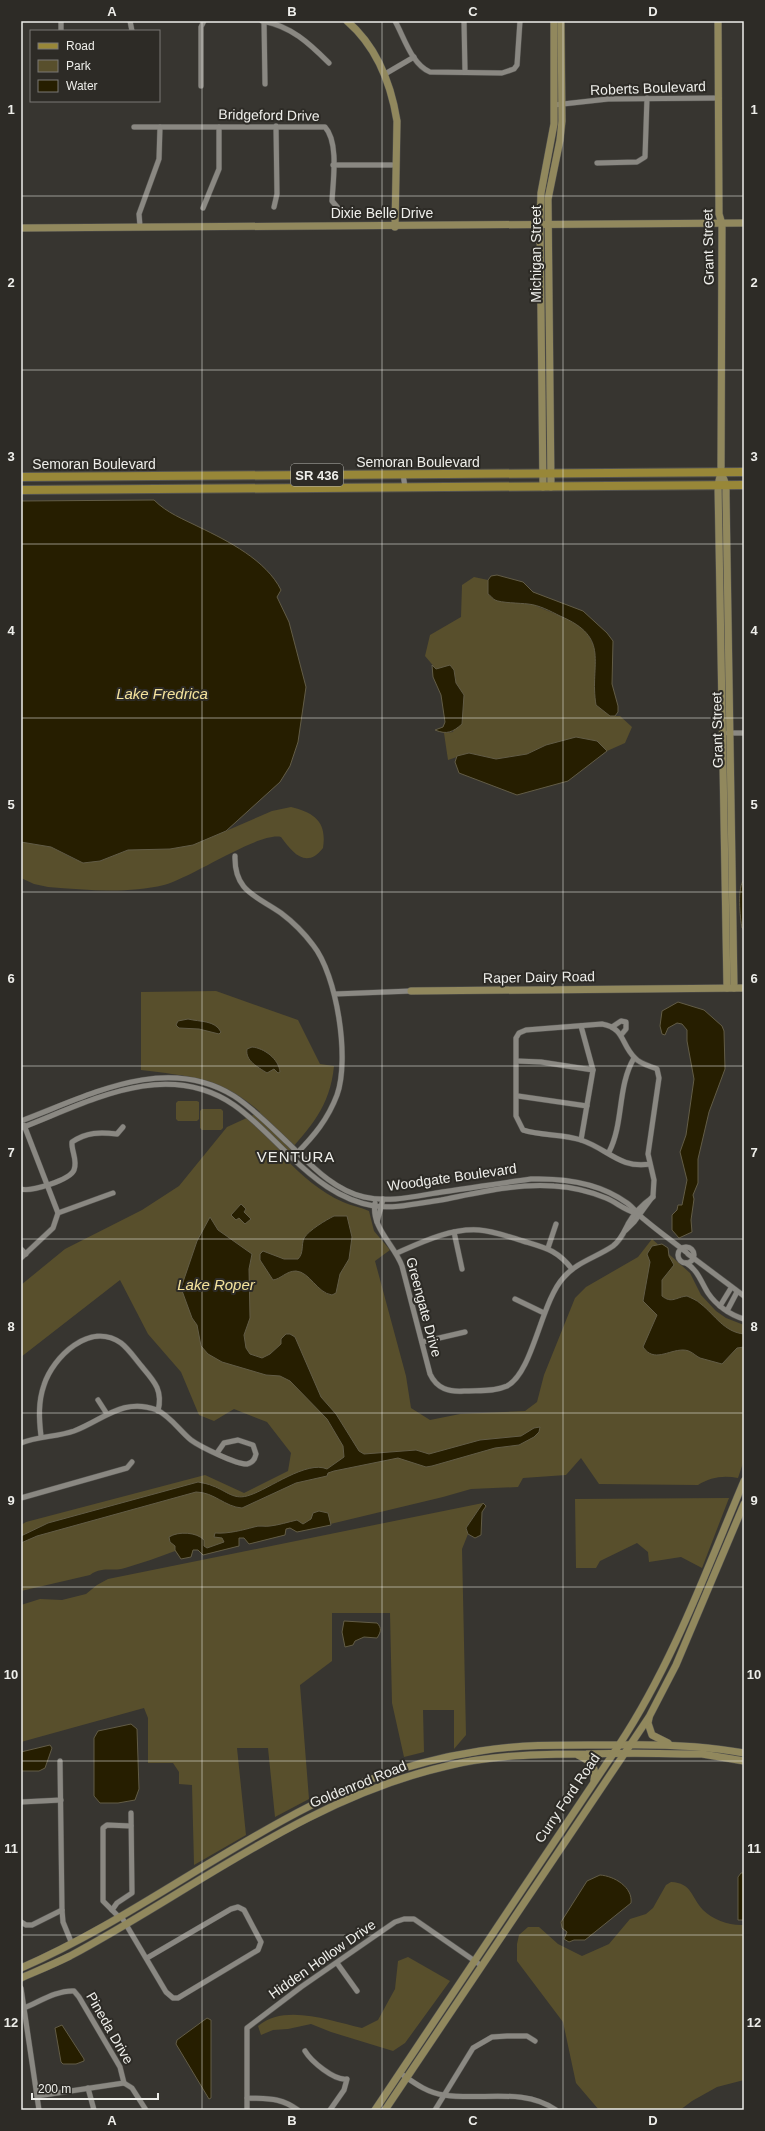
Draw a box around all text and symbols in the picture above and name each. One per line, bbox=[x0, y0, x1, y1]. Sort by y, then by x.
text: A bbox=[107, 4, 117, 19]
text: B bbox=[287, 4, 297, 19]
text: C bbox=[468, 4, 478, 19]
text: D bbox=[648, 4, 658, 19]
legend bbox=[30, 30, 160, 102]
text: Road bbox=[66, 39, 95, 53]
text: Park bbox=[66, 59, 92, 73]
street label: Roberts Boulevard bbox=[590, 78, 706, 98]
text: Water bbox=[66, 79, 98, 93]
text: 1 bbox=[7, 102, 15, 117]
text: 1 bbox=[750, 102, 758, 117]
street label: Bridgeford Drive bbox=[218, 106, 320, 124]
street label: Dixie Belle Drive bbox=[331, 205, 434, 221]
street label: Michigan Street bbox=[528, 205, 544, 303]
street label: Grant Street bbox=[699, 209, 717, 285]
text: 2 bbox=[7, 275, 15, 290]
text: 2 bbox=[750, 275, 758, 290]
text: 3 bbox=[7, 449, 15, 464]
text: 3 bbox=[750, 449, 758, 464]
street label: Semoran Boulevard bbox=[356, 454, 480, 470]
street label: Semoran Boulevard bbox=[32, 456, 156, 472]
road number: SR 436 bbox=[291, 464, 343, 486]
text: 4 bbox=[7, 623, 15, 638]
text: 4 bbox=[750, 623, 758, 638]
water label: Lake Fredrica bbox=[116, 685, 208, 702]
street label: Grant Street bbox=[708, 692, 726, 768]
text: 5 bbox=[7, 797, 15, 812]
text: 5 bbox=[750, 797, 758, 812]
street label: Raper Dairy Road bbox=[483, 968, 595, 986]
text: 6 bbox=[7, 971, 15, 986]
text: 6 bbox=[750, 971, 758, 986]
text: 7 bbox=[7, 1145, 15, 1160]
text: 7 bbox=[750, 1145, 758, 1160]
district label: VENTURA bbox=[257, 1148, 335, 1165]
street label: Woodgate Boulevard bbox=[386, 1160, 518, 1194]
street label: Greengate Drive bbox=[403, 1255, 445, 1359]
water label: Lake Roper bbox=[177, 1276, 256, 1293]
text: 8 bbox=[7, 1319, 15, 1334]
text: 8 bbox=[750, 1319, 758, 1334]
text: 9 bbox=[7, 1493, 15, 1508]
text: 9 bbox=[750, 1493, 758, 1508]
text: 10 bbox=[4, 1667, 18, 1682]
text: 10 bbox=[747, 1667, 761, 1682]
street label: Curry Ford Road bbox=[531, 1750, 603, 1846]
street label: Goldenrod Road bbox=[307, 1757, 409, 1811]
text: 11 bbox=[4, 1841, 18, 1856]
text: 11 bbox=[747, 1841, 761, 1856]
street label: Hidden Hollow Drive bbox=[265, 1916, 379, 2002]
street label: Pineda Drive bbox=[83, 1989, 137, 2067]
text: 12 bbox=[4, 2015, 18, 2030]
text: 12 bbox=[747, 2015, 761, 2030]
scale bar bbox=[32, 2075, 158, 2101]
text: 200 m bbox=[38, 2082, 71, 2096]
text: A bbox=[107, 2113, 117, 2128]
text: B bbox=[287, 2113, 297, 2128]
text: C bbox=[468, 2113, 478, 2128]
text: D bbox=[648, 2113, 658, 2128]

